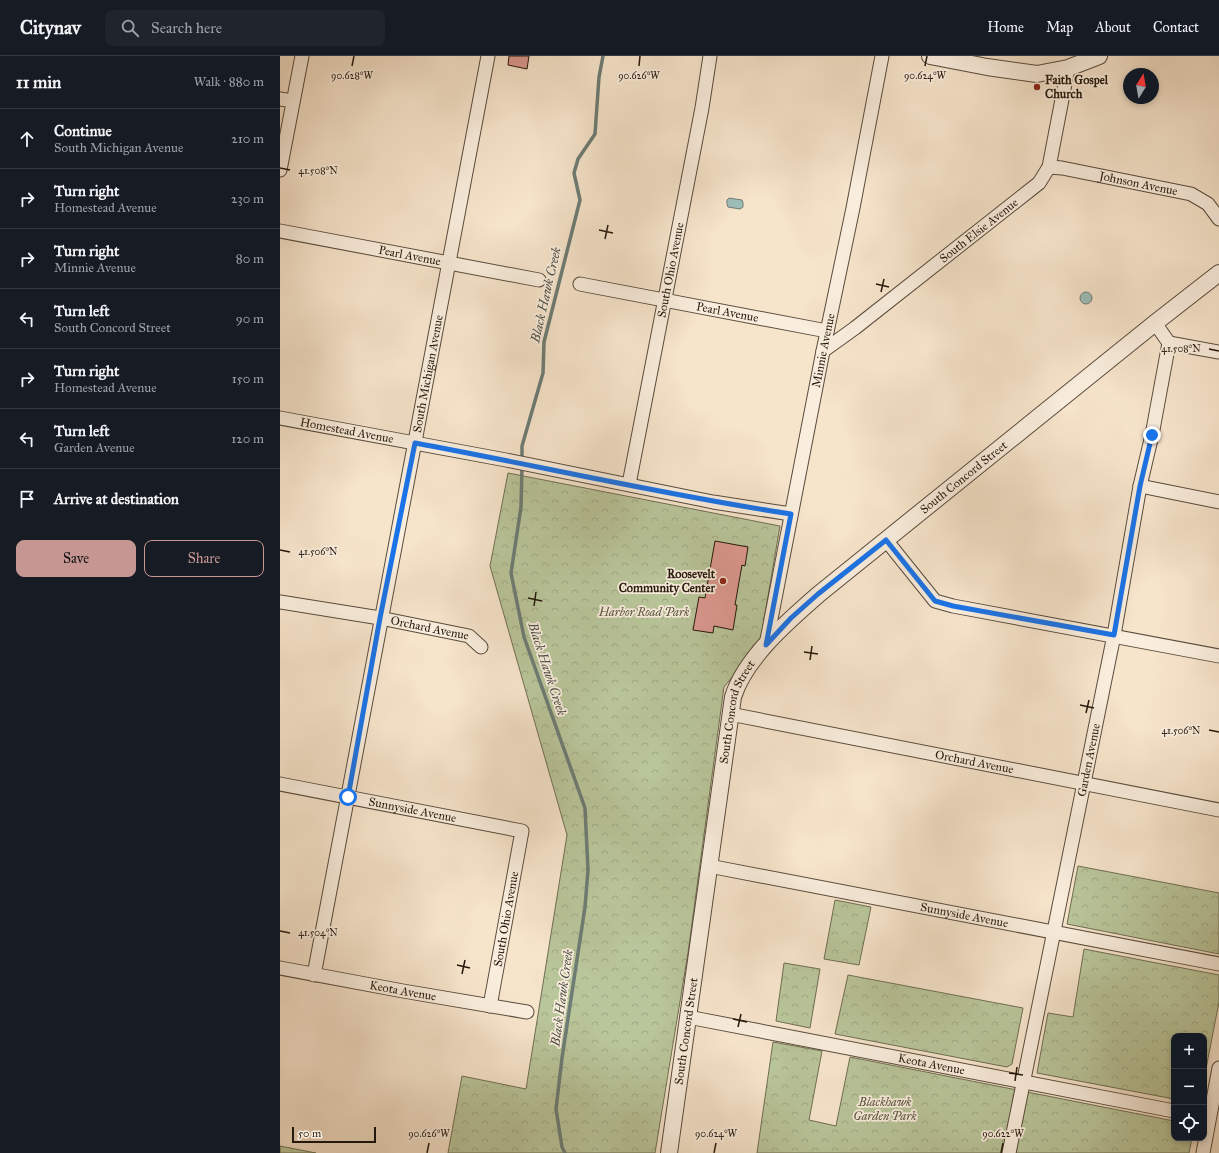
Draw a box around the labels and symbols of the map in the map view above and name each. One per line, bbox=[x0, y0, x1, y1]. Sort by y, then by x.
north arrow bbox=[1123, 68, 1159, 104]
text: 90.628°W bbox=[331, 70, 373, 82]
text: 90.626°W bbox=[618, 70, 660, 82]
text: 90.624°W bbox=[904, 70, 947, 82]
place label: Faith Gospel Church bbox=[1045, 73, 1109, 101]
marker: Faith Gospel Church bbox=[1032, 82, 1042, 92]
text: 41.508°N bbox=[298, 165, 338, 177]
street label: Johnson Avenue bbox=[1096, 168, 1179, 198]
street label: South Elsie Avenue bbox=[937, 195, 1021, 266]
street label: South Ohio Avenue bbox=[654, 221, 687, 319]
street label: Pearl Avenue bbox=[377, 243, 442, 268]
water label: Black Hawk Creek bbox=[527, 246, 565, 345]
street label: Pearl Avenue bbox=[695, 299, 760, 325]
street label: Minnie Avenue bbox=[809, 312, 838, 389]
street label: South Michigan Avenue bbox=[410, 314, 446, 434]
text: 41.508°N bbox=[1161, 343, 1201, 355]
street label: Homestead Avenue bbox=[299, 415, 395, 446]
route end bbox=[1143, 426, 1161, 444]
street label: South Concord Street bbox=[917, 438, 1011, 517]
text: 41.506°N bbox=[298, 546, 338, 558]
place label: Roosevelt Community Center bbox=[619, 567, 716, 596]
marker: Roosevelt Community Center bbox=[718, 576, 728, 586]
park label: Harbor Road Park bbox=[598, 605, 690, 619]
street label: Orchard Avenue bbox=[389, 613, 470, 643]
water label: Black Hawk Creek bbox=[524, 619, 570, 718]
street label: South Concord Street bbox=[717, 657, 758, 765]
street label: Garden Avenue bbox=[1074, 722, 1103, 798]
text: 41.506°N bbox=[1161, 725, 1201, 737]
street label: Orchard Avenue bbox=[934, 747, 1015, 777]
route start bbox=[339, 788, 357, 806]
street label: Sunnyside Avenue bbox=[367, 794, 458, 825]
street label: South Ohio Avenue bbox=[491, 870, 521, 968]
street label: Sunnyside Avenue bbox=[919, 900, 1009, 930]
text: 41.504°N bbox=[298, 927, 338, 939]
water label: Black Hawk Creek bbox=[547, 948, 577, 1048]
street label: South Concord Street bbox=[672, 976, 701, 1086]
street label: Keota Avenue bbox=[368, 978, 437, 1004]
street label: Keota Avenue bbox=[897, 1051, 966, 1077]
park label: Blackhawk Garden Park bbox=[853, 1095, 917, 1123]
scale bar bbox=[292, 1125, 376, 1144]
text: 90.626°W bbox=[408, 1128, 450, 1140]
text: 90.624°W bbox=[695, 1128, 738, 1140]
text: 90.622°W bbox=[982, 1128, 1024, 1140]

